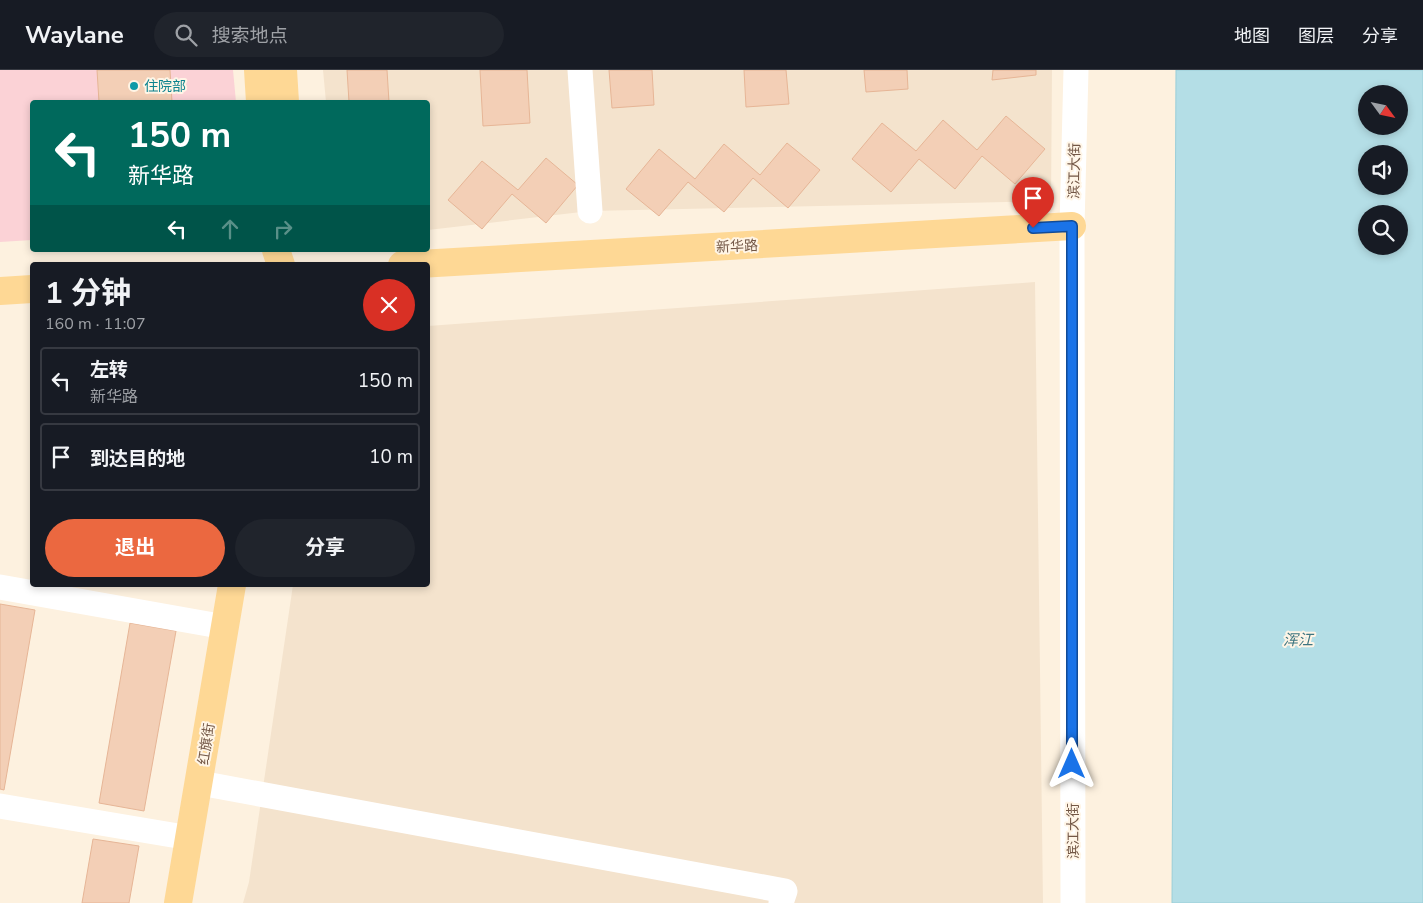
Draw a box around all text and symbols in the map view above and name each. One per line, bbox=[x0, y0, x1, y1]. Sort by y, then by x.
search box bbox=[154, 12, 504, 57]
text: Waylane bbox=[25, 19, 124, 51]
icon: search bbox=[172, 21, 200, 49]
text: 搜索地点 bbox=[212, 23, 288, 49]
text: 地图 bbox=[1234, 24, 1270, 48]
text: 图层 bbox=[1298, 24, 1334, 48]
text: 分享 bbox=[1362, 24, 1398, 48]
place label: 住院部 bbox=[144, 77, 186, 96]
marker: 住院部 bbox=[128, 80, 140, 92]
north arrow bbox=[1358, 85, 1408, 135]
map controls bbox=[1358, 85, 1408, 255]
text: 150 m bbox=[128, 112, 231, 159]
icon: left bbox=[45, 120, 110, 185]
street label: 滨江大街 bbox=[1065, 143, 1084, 199]
button: sound bbox=[1358, 145, 1408, 195]
text: 新华路 bbox=[128, 161, 194, 191]
pin bbox=[1012, 177, 1054, 228]
icon: arrive bbox=[1019, 184, 1047, 212]
button: search bbox=[1358, 205, 1408, 255]
icon: left bbox=[163, 215, 191, 243]
icon: ahead bbox=[216, 215, 244, 243]
icon: right bbox=[269, 215, 297, 243]
street label: 新华路 bbox=[716, 236, 758, 257]
text: 1 分钟 bbox=[45, 273, 131, 314]
button: close bbox=[363, 279, 415, 331]
text: 160 m · 11:07 bbox=[45, 313, 146, 335]
text: 左转 bbox=[90, 357, 128, 383]
icon: left bbox=[47, 367, 75, 395]
text: 150 m bbox=[358, 368, 413, 394]
text: 新华路 bbox=[90, 386, 138, 408]
icon: arrive bbox=[47, 443, 75, 471]
text: 10 m bbox=[369, 444, 413, 470]
text: 到达目的地 bbox=[90, 446, 185, 472]
button: 退出 bbox=[45, 519, 225, 577]
button: 分享 bbox=[235, 519, 415, 577]
water label: 浑江 bbox=[1283, 630, 1315, 650]
street label: 红旗街 bbox=[194, 722, 219, 766]
position arrow bbox=[1045, 737, 1097, 789]
street label: 滨江大街 bbox=[1064, 803, 1083, 859]

